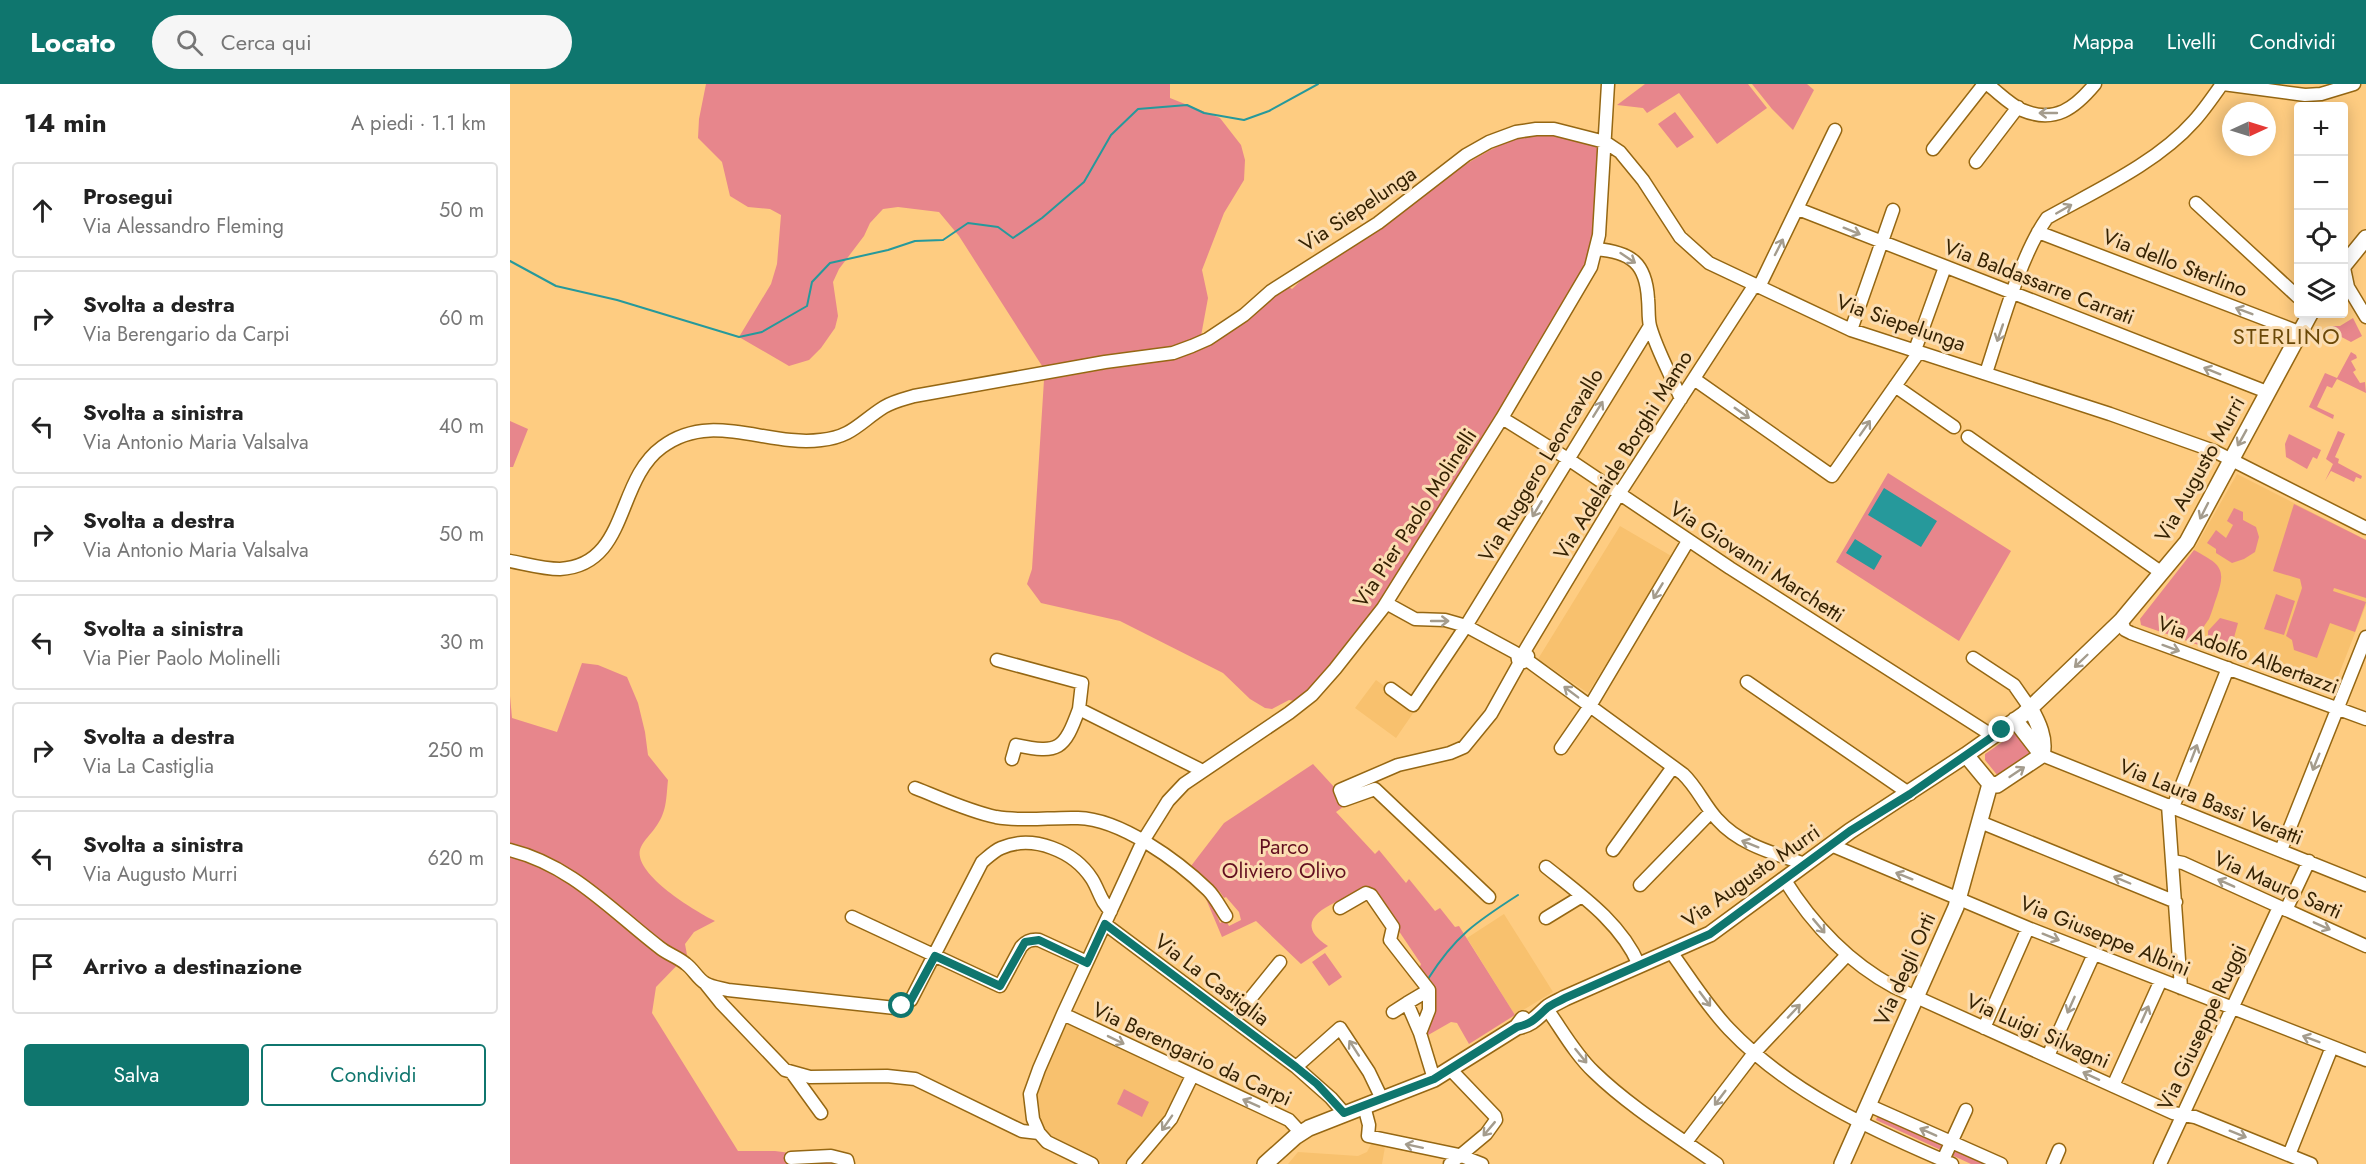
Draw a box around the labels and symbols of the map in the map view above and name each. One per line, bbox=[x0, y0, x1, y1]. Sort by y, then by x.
north arrow bbox=[2222, 102, 2276, 156]
one-way arrow bbox=[2039, 107, 2059, 119]
street label: Via Siepelunga bbox=[1294, 159, 1422, 259]
one-way arrow bbox=[2055, 203, 2072, 215]
street label: Via dello Sterlino bbox=[2098, 222, 2252, 304]
one-way arrow bbox=[1843, 226, 1861, 237]
street label: Via Baldassarre Carrati bbox=[1939, 232, 2139, 332]
one-way arrow bbox=[1773, 239, 1785, 256]
one-way arrow bbox=[1620, 252, 1637, 265]
street label: Via Siepelunga bbox=[1832, 287, 1970, 359]
one-way arrow bbox=[2236, 305, 2254, 316]
district label: STERLINO bbox=[2233, 320, 2341, 352]
one-way arrow bbox=[1993, 323, 2004, 341]
street label: Via Adelaide Borghi Mamo bbox=[1546, 345, 1700, 565]
street label: Via Ruggero Leoncavallo bbox=[1471, 362, 1611, 568]
one-way arrow bbox=[2204, 365, 2222, 376]
street label: Via Augusto Murri bbox=[2148, 391, 2252, 547]
one-way arrow bbox=[1593, 401, 1605, 418]
one-way arrow bbox=[1733, 407, 1749, 419]
one-way arrow bbox=[1859, 420, 1871, 437]
street label: Via Pier Paolo Molinelli bbox=[1346, 423, 1484, 613]
one-way arrow bbox=[2236, 429, 2247, 447]
street label: Via Giovanni Marchetti bbox=[1664, 494, 1850, 630]
one-way arrow bbox=[1531, 500, 1543, 517]
one-way arrow bbox=[2197, 501, 2209, 519]
one-way arrow bbox=[1652, 582, 1664, 599]
street label: Via Adolfo Albertazzi bbox=[2153, 608, 2343, 702]
one-way arrow bbox=[1430, 615, 1450, 627]
one-way arrow bbox=[2161, 643, 2179, 654]
one-way arrow bbox=[2073, 653, 2088, 668]
one-way arrow bbox=[1563, 686, 1579, 699]
route end bbox=[1988, 716, 2014, 742]
one-way arrow bbox=[2190, 744, 2201, 762]
street label: Via Laura Bassi Veratti bbox=[2114, 751, 2308, 853]
one-way arrow bbox=[2310, 753, 2321, 771]
one-way arrow bbox=[2008, 766, 2025, 779]
street label: Via Augusto Murri bbox=[1676, 817, 1826, 935]
park label: Parco Oliviero Olivo bbox=[1222, 832, 1346, 886]
one-way arrow bbox=[1741, 837, 1760, 848]
street label: Via Mauro Sarti bbox=[2209, 843, 2347, 927]
one-way arrow bbox=[1895, 870, 1914, 881]
one-way arrow bbox=[2113, 874, 2131, 885]
one-way arrow bbox=[2218, 876, 2236, 888]
street label: Via Giuseppe Albini bbox=[2015, 888, 2195, 984]
street label: Via degli Orti bbox=[1867, 907, 1943, 1031]
one-way arrow bbox=[1812, 918, 1826, 933]
one-way arrow bbox=[2313, 921, 2331, 933]
street label: Via La Castiglia bbox=[1148, 927, 1276, 1033]
one-way arrow bbox=[2042, 932, 2060, 943]
street label: Via Giuseppe Ruggi bbox=[2150, 939, 2254, 1115]
street label: Via Luigi Silvagni bbox=[1961, 986, 2115, 1076]
one-way arrow bbox=[1699, 991, 1712, 1007]
route start bbox=[888, 992, 914, 1018]
street label: Via Berengario da Carpi bbox=[1087, 995, 1297, 1113]
one-way arrow bbox=[2065, 996, 2076, 1014]
one-way arrow bbox=[1787, 1003, 1801, 1018]
one-way arrow bbox=[2140, 1005, 2152, 1023]
one-way arrow bbox=[2303, 1033, 2321, 1044]
one-way arrow bbox=[1106, 1034, 1124, 1046]
one-way arrow bbox=[1348, 1040, 1360, 1057]
one-way arrow bbox=[1574, 1048, 1587, 1064]
one-way arrow bbox=[2082, 1069, 2100, 1081]
one-way arrow bbox=[1714, 1089, 1726, 1105]
one-way arrow bbox=[1243, 1097, 1261, 1109]
one-way arrow bbox=[1161, 1115, 1173, 1131]
one-way arrow bbox=[1482, 1121, 1496, 1136]
one-way arrow bbox=[1920, 1126, 1938, 1137]
one-way arrow bbox=[2228, 1129, 2246, 1140]
one-way arrow bbox=[1404, 1140, 1424, 1151]

